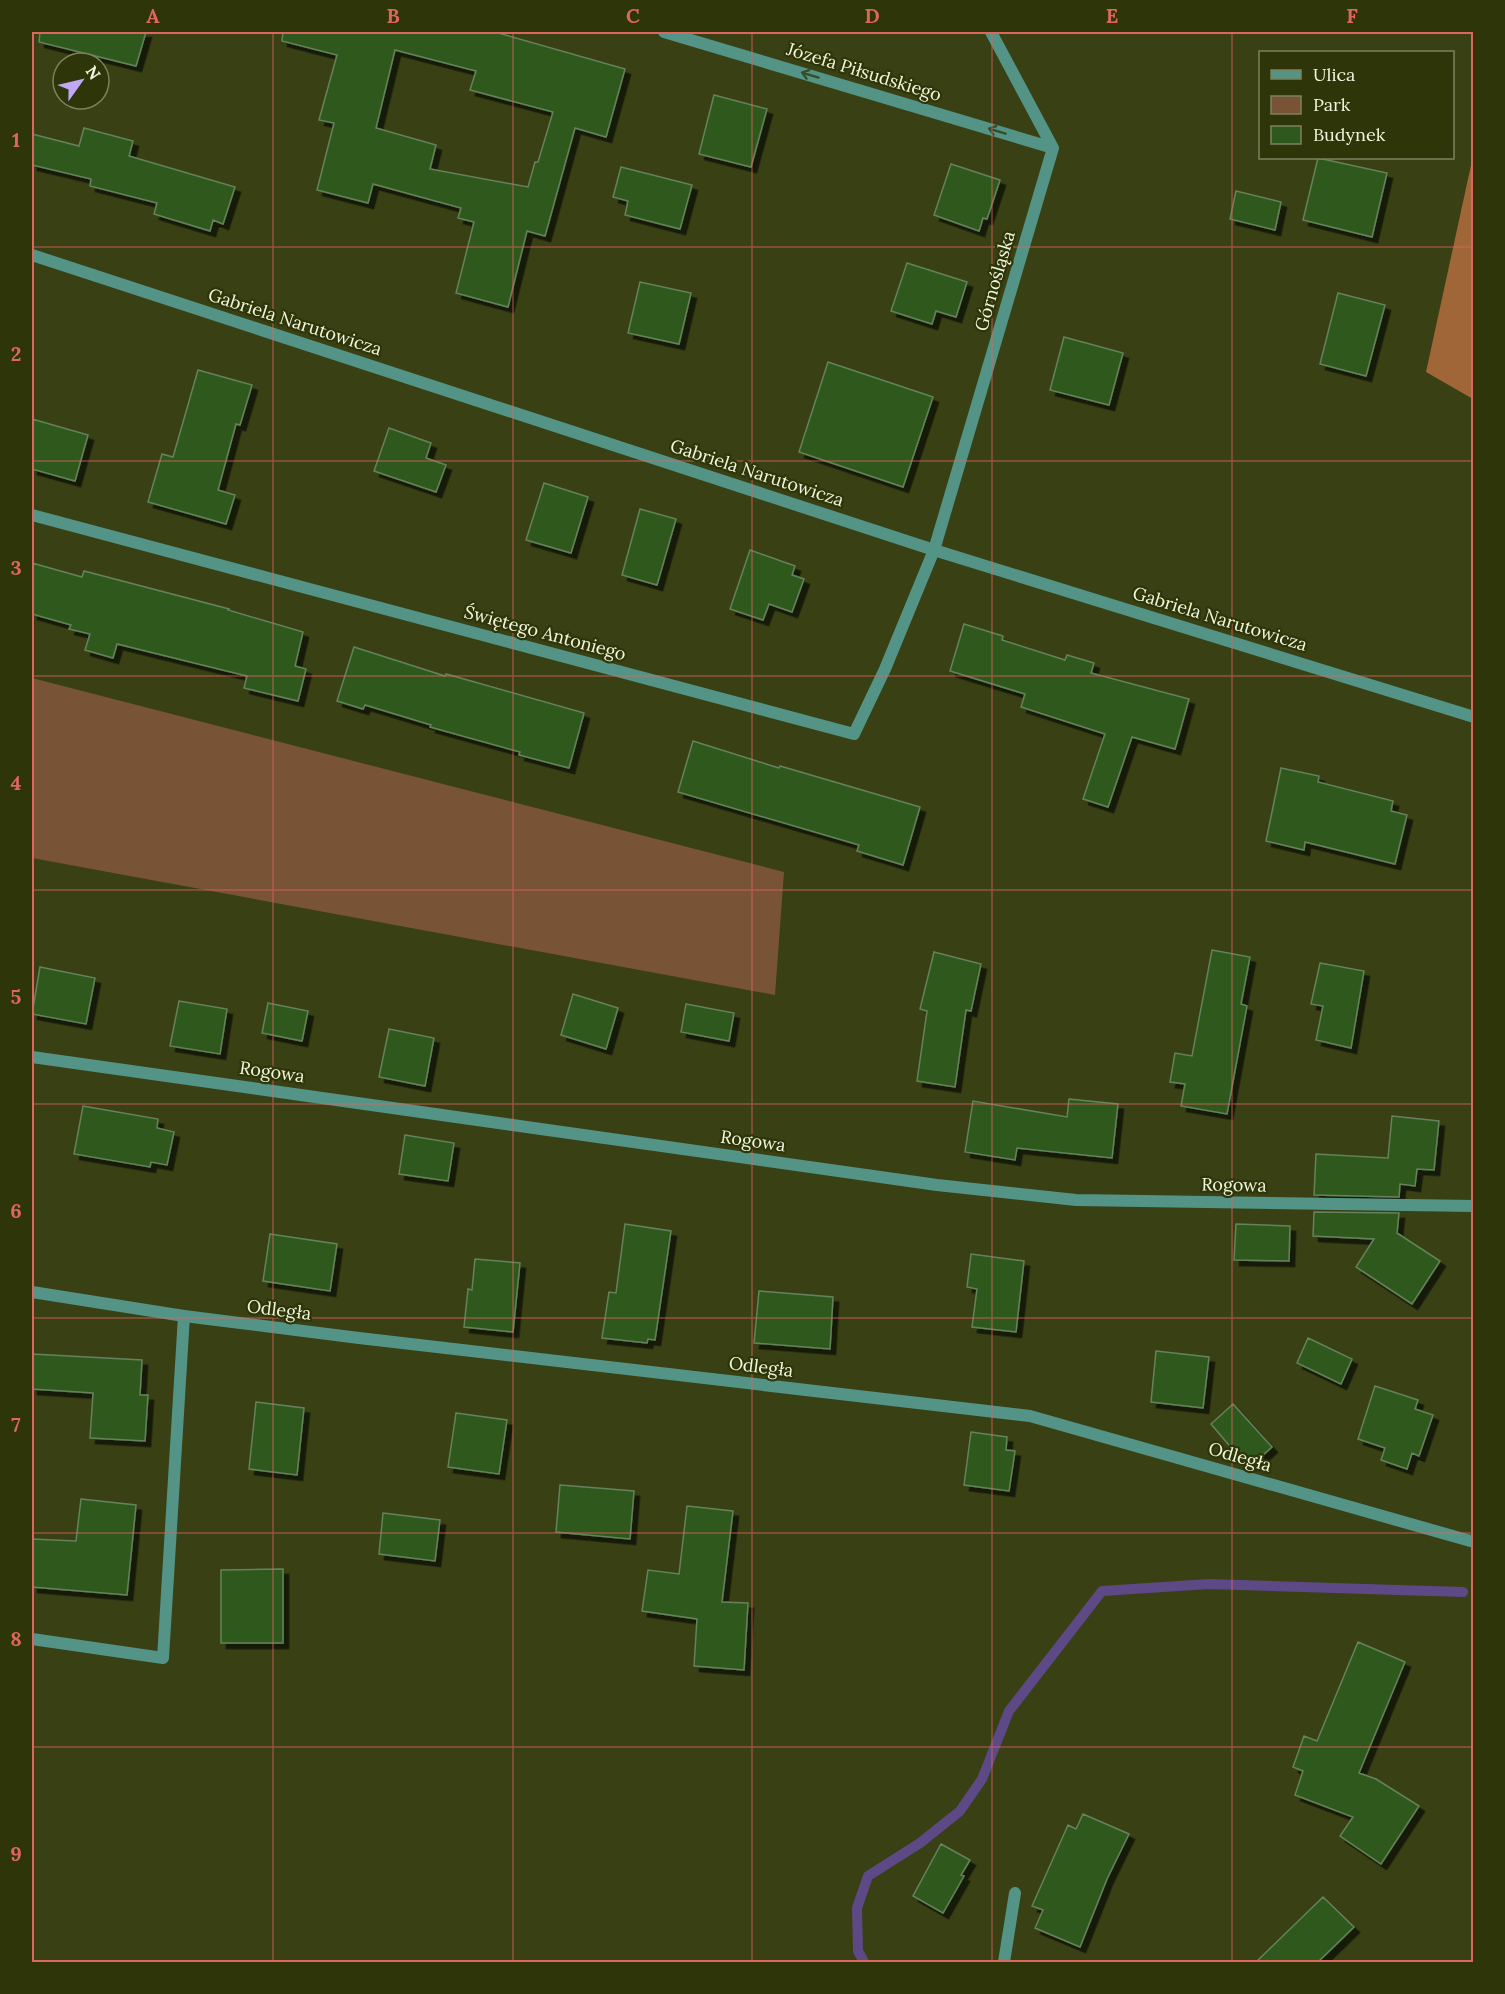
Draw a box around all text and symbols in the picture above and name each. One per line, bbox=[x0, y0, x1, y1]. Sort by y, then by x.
text: A bbox=[146, 3, 160, 28]
text: B bbox=[386, 3, 400, 28]
text: C bbox=[626, 3, 640, 28]
text: D bbox=[864, 3, 880, 28]
text: E bbox=[1106, 3, 1118, 28]
text: F bbox=[1346, 3, 1358, 28]
street label: Józefa Piłsudskiego bbox=[783, 37, 944, 106]
north arrow bbox=[51, 51, 111, 111]
legend bbox=[1259, 51, 1454, 159]
text: N bbox=[82, 62, 105, 83]
text: Ulica bbox=[1313, 63, 1355, 86]
one-way arrow bbox=[801, 69, 820, 80]
text: Park bbox=[1313, 93, 1351, 116]
text: Budynek bbox=[1313, 123, 1386, 146]
one-way arrow bbox=[988, 125, 1007, 136]
text: 1 bbox=[12, 127, 20, 152]
street label: Górnośląska bbox=[969, 228, 1020, 334]
street label: Gabriela Narutowicza bbox=[205, 283, 385, 360]
text: 2 bbox=[11, 341, 21, 366]
street label: Gabriela Narutowicza bbox=[667, 434, 847, 511]
text: 3 bbox=[10, 555, 22, 580]
street label: Gabriela Narutowicza bbox=[1130, 581, 1310, 656]
street label: Świętego Antoniego bbox=[462, 600, 629, 665]
text: 4 bbox=[11, 770, 22, 795]
text: 5 bbox=[11, 984, 22, 1009]
street label: Rogowa bbox=[238, 1056, 306, 1087]
street label: Rogowa bbox=[719, 1125, 787, 1156]
street label: Rogowa bbox=[1201, 1172, 1267, 1197]
text: 6 bbox=[10, 1198, 22, 1223]
street label: Odległa bbox=[246, 1294, 313, 1325]
street label: Odległa bbox=[728, 1351, 795, 1382]
text: 7 bbox=[11, 1412, 21, 1437]
street label: Odległa bbox=[1206, 1437, 1274, 1476]
text: 8 bbox=[10, 1626, 22, 1651]
text: 9 bbox=[10, 1841, 22, 1866]

